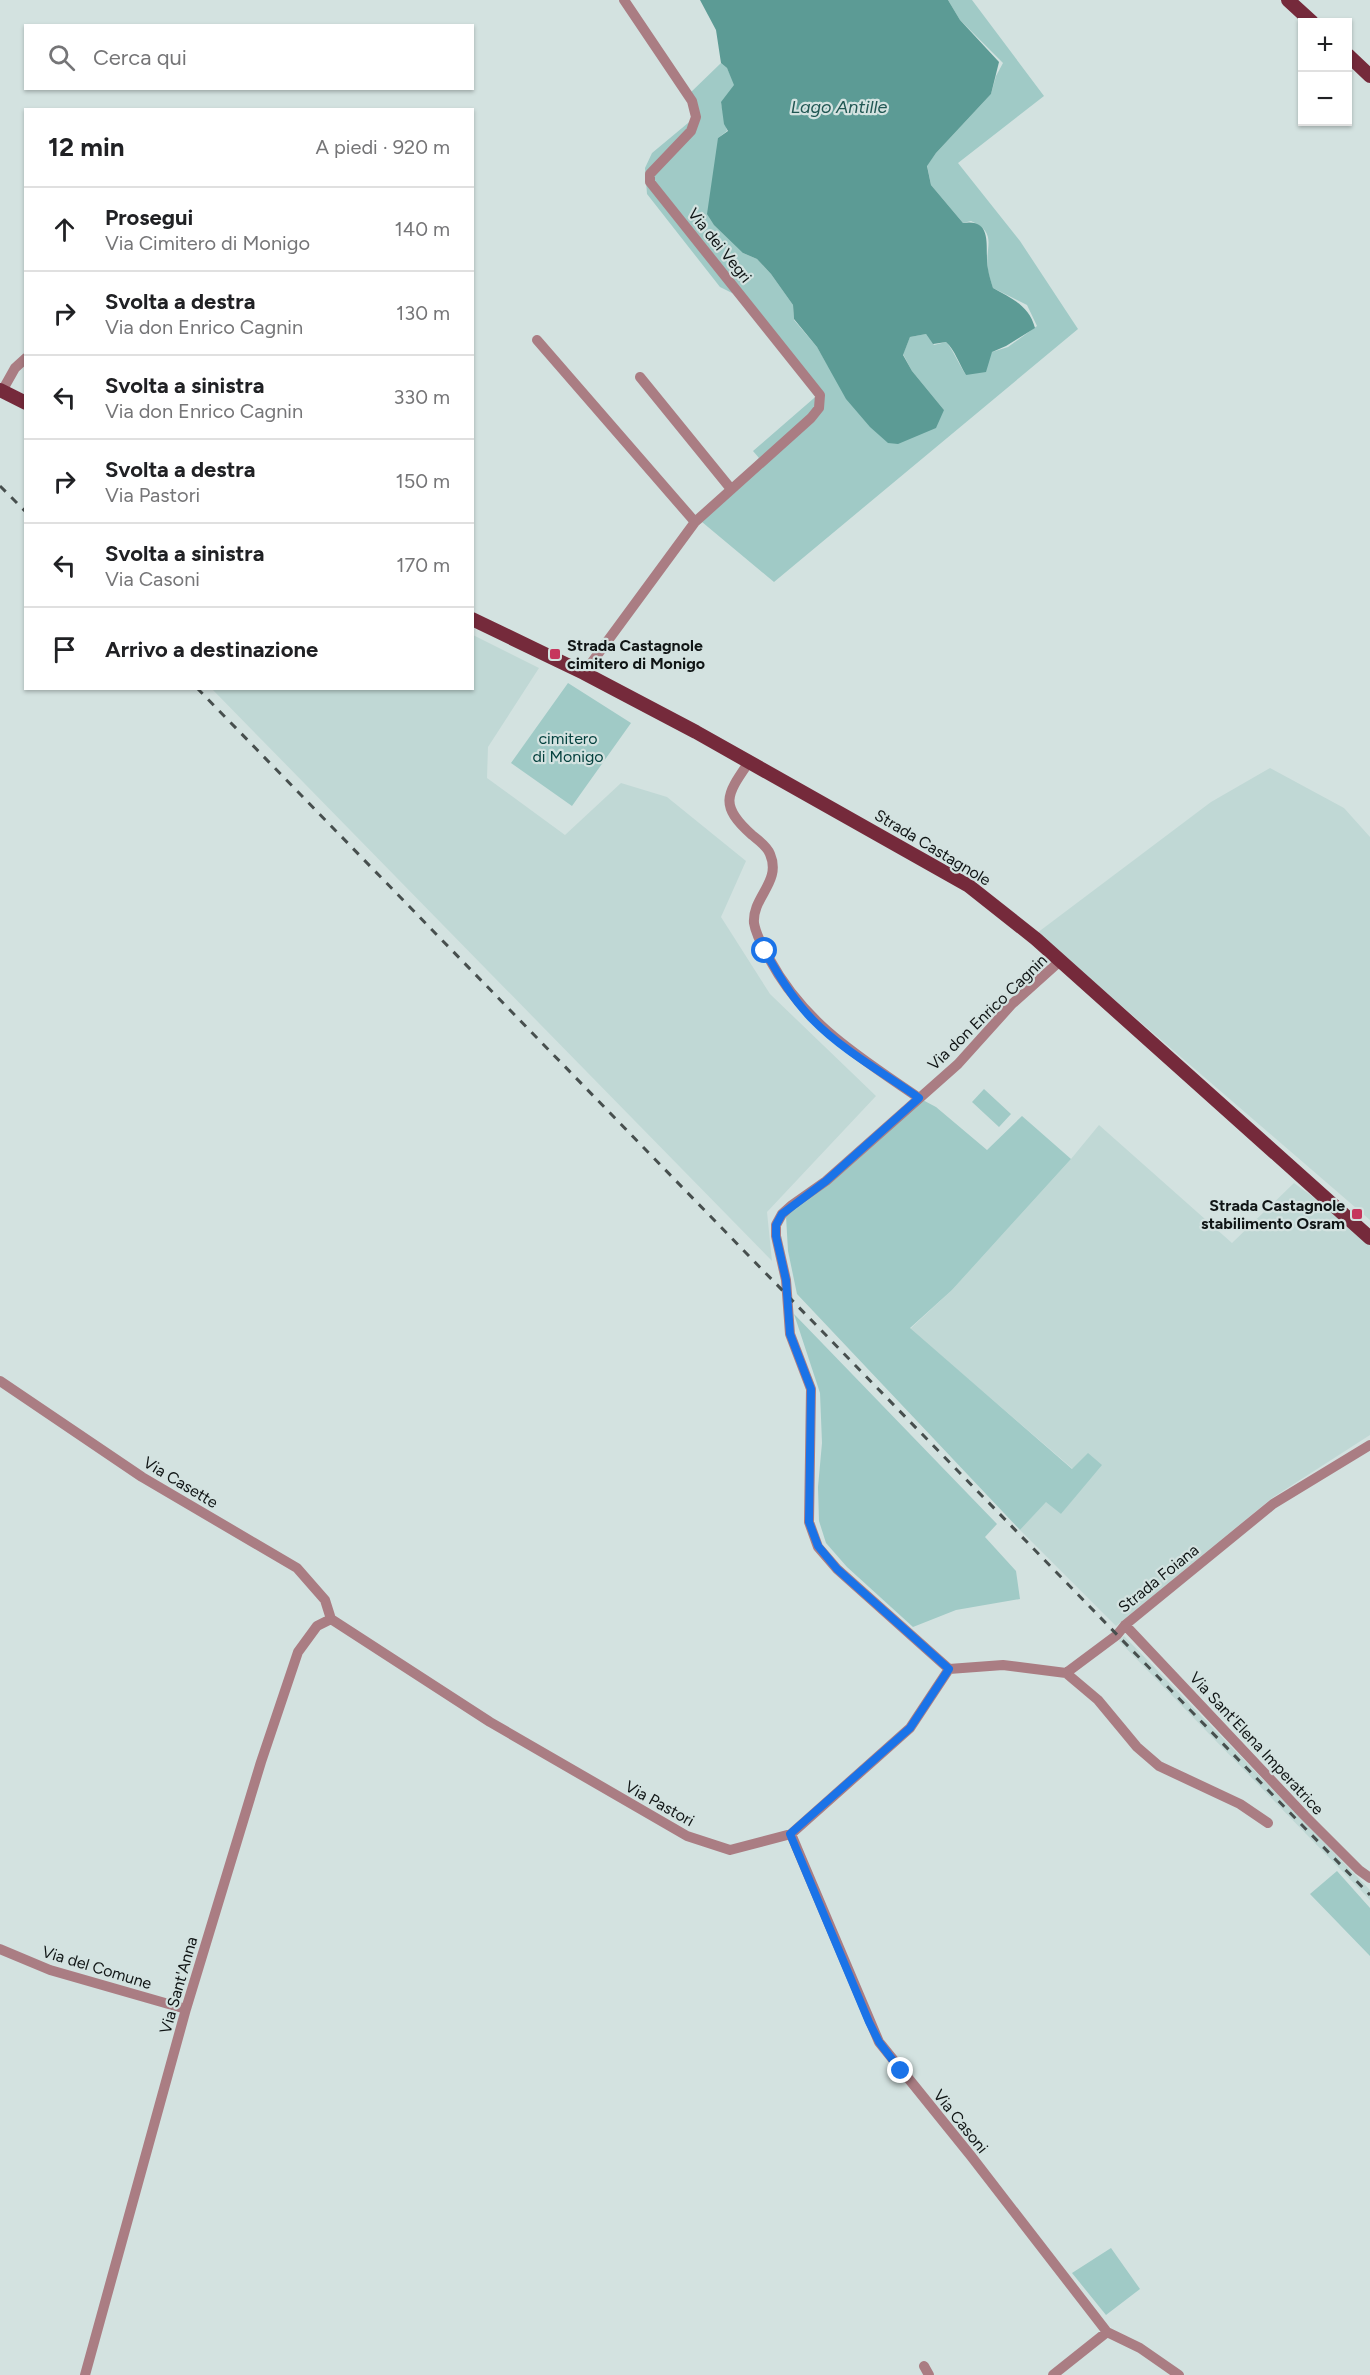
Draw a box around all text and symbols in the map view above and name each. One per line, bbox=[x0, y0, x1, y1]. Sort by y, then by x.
map controls bbox=[1298, 18, 1352, 126]
button: + bbox=[1298, 18, 1352, 72]
search box bbox=[24, 24, 474, 90]
icon: search bbox=[45, 41, 78, 74]
text: Cerca qui bbox=[93, 44, 187, 71]
button: − bbox=[1298, 72, 1352, 126]
water label: Lago Antille bbox=[791, 96, 887, 118]
text: 12 min bbox=[48, 131, 124, 163]
text: A piedi · 920 m bbox=[316, 135, 450, 159]
text: Prosegui bbox=[105, 204, 193, 231]
street label: Via dei Vegri bbox=[684, 204, 755, 286]
icon: ahead bbox=[48, 213, 81, 246]
text: 140 m bbox=[395, 217, 450, 241]
text: Via Cimitero di Monigo bbox=[105, 231, 310, 255]
text: Svolta a destra bbox=[105, 288, 255, 315]
icon: right bbox=[48, 297, 81, 330]
text: 130 m bbox=[396, 301, 450, 325]
text: Via don Enrico Cagnin bbox=[105, 315, 303, 339]
text: Svolta a sinistra bbox=[105, 372, 264, 399]
icon: left bbox=[48, 381, 81, 414]
text: 330 m bbox=[393, 385, 450, 409]
text: Via don Enrico Cagnin bbox=[105, 399, 303, 423]
text: Svolta a destra bbox=[105, 456, 255, 483]
icon: right bbox=[48, 465, 81, 498]
text: 150 m bbox=[395, 469, 450, 493]
text: Via Pastori bbox=[105, 483, 200, 507]
text: Svolta a sinistra bbox=[105, 540, 264, 567]
icon: left bbox=[48, 549, 81, 582]
text: 170 m bbox=[396, 553, 450, 577]
text: Via Casoni bbox=[105, 567, 200, 591]
icon: arrive bbox=[48, 633, 81, 666]
text: Arrivo a destinazione bbox=[105, 636, 318, 663]
place label: Strada Castagnole cimitero di Monigo bbox=[567, 636, 705, 673]
marker: Strada Castagnole cimitero di Monigo bbox=[548, 647, 562, 661]
park label: cimitero di Monigo bbox=[532, 729, 604, 766]
street label: Strada Castagnole bbox=[871, 805, 994, 890]
route start bbox=[751, 937, 777, 963]
street label: Via don Enrico Cagnin bbox=[924, 950, 1051, 1074]
place label: Strada Castagnole stabilimento Osram bbox=[1201, 1196, 1345, 1233]
marker: Strada Castagnole stabilimento Osram bbox=[1350, 1207, 1364, 1221]
street label: Via Casette bbox=[140, 1453, 222, 1512]
street label: Strada Foiana bbox=[1114, 1540, 1202, 1617]
street label: Via Sant'Elena Imperatrice bbox=[1186, 1668, 1328, 1819]
street label: Via Pastori bbox=[622, 1777, 698, 1830]
street label: Via Sant'Anna bbox=[156, 1934, 201, 2036]
street label: Via del Comune bbox=[40, 1942, 154, 1993]
route end bbox=[887, 2057, 913, 2083]
street label: Via Casoni bbox=[929, 2086, 992, 2157]

